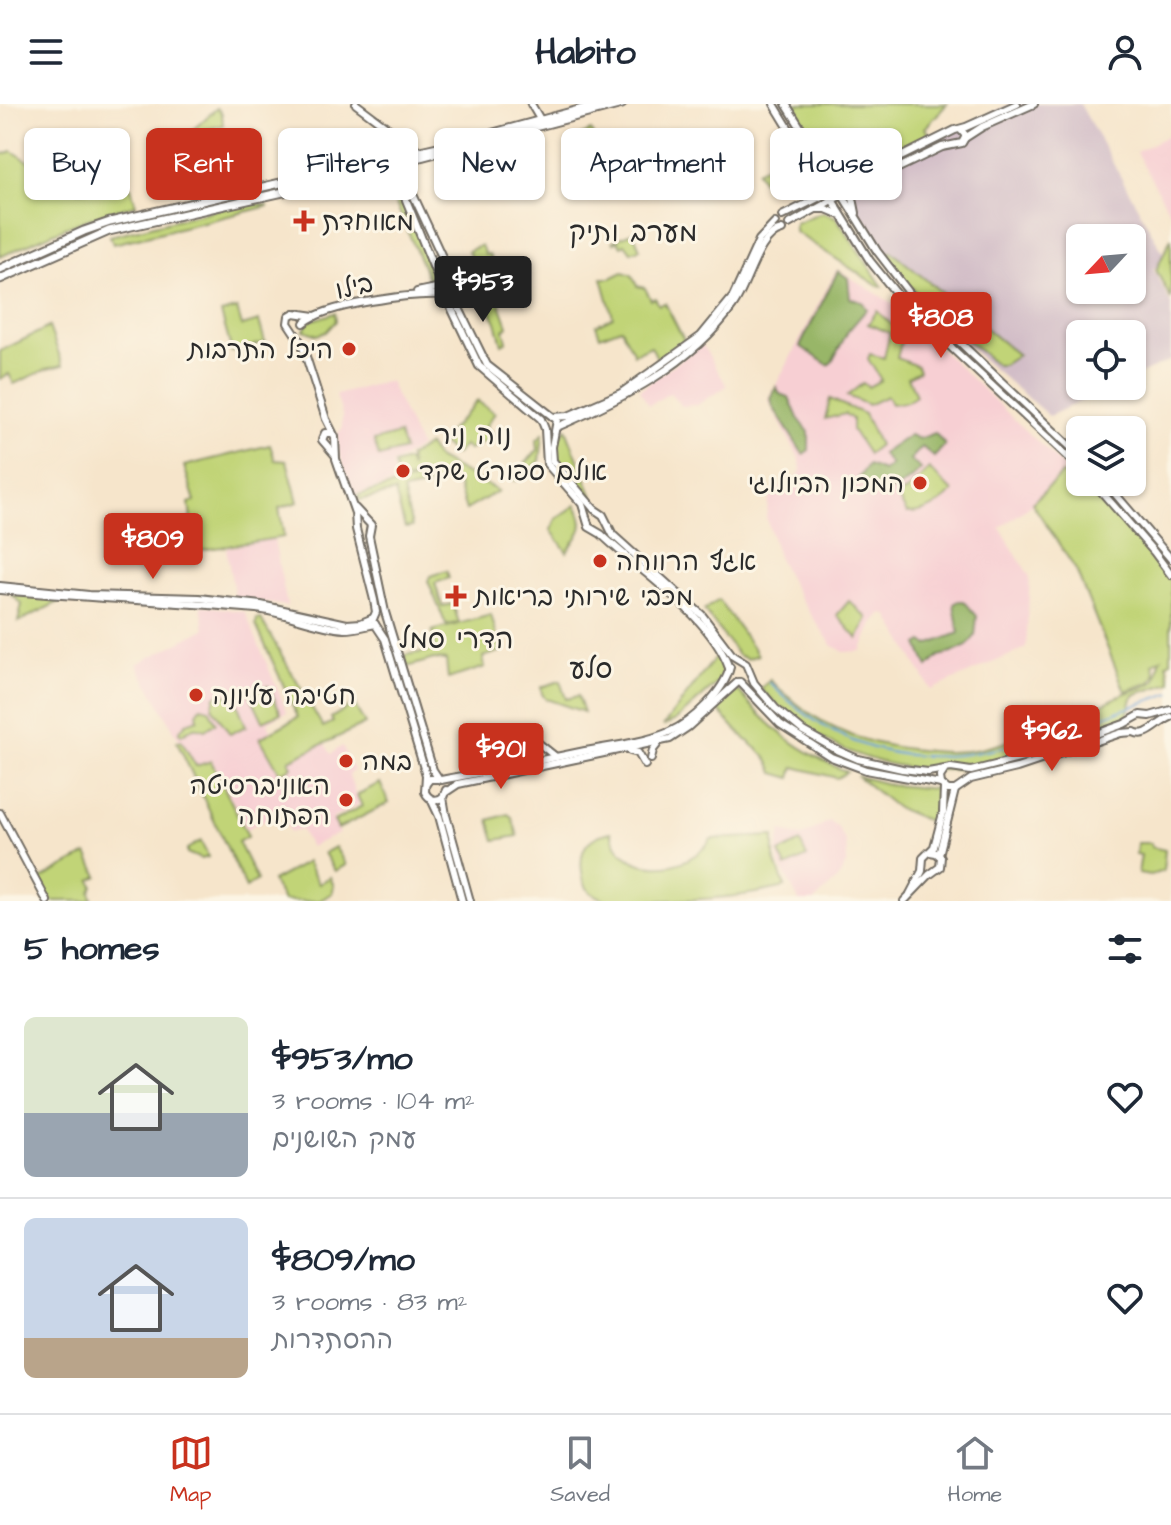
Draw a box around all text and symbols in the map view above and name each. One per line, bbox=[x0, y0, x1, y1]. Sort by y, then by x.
text: Habito bbox=[535, 27, 636, 78]
icon: menu bbox=[24, 30, 68, 74]
icon: person bbox=[1103, 30, 1147, 74]
chip: Buy bbox=[24, 128, 130, 200]
chip: Rent bbox=[146, 128, 262, 200]
chip: Filters bbox=[278, 128, 418, 200]
chip: New bbox=[434, 128, 545, 200]
chip: Apartment bbox=[561, 128, 754, 200]
chip: House bbox=[770, 128, 902, 200]
place label: מאוחדת bbox=[322, 204, 414, 240]
marker: מאוחדת bbox=[293, 210, 315, 232]
district label: מערב ותיק bbox=[569, 213, 697, 252]
north arrow bbox=[1066, 224, 1146, 304]
map controls bbox=[1066, 224, 1146, 496]
pin: $953 bbox=[436, 256, 530, 324]
text: $953 bbox=[453, 264, 513, 300]
street label: בילו bbox=[332, 265, 377, 309]
pin: $808 bbox=[894, 292, 988, 360]
text: $808 bbox=[909, 300, 973, 336]
button: locate bbox=[1066, 320, 1146, 400]
place label: היכל התרבות bbox=[186, 332, 333, 368]
marker: היכל התרבות bbox=[340, 340, 358, 358]
district label: נוה ניר bbox=[434, 416, 512, 455]
button: layers bbox=[1066, 416, 1146, 496]
place label: אולם ספורט שקד bbox=[419, 454, 607, 490]
marker: אולם ספורט שקד bbox=[394, 462, 412, 480]
place label: המכון הביולוגי bbox=[748, 466, 904, 502]
marker: המכון הביולוגי bbox=[911, 474, 929, 492]
pin: $809 bbox=[106, 513, 200, 581]
text: $809 bbox=[122, 521, 184, 557]
place label: אגף הרווחה bbox=[616, 544, 756, 580]
marker: אגף הרווחה bbox=[591, 552, 609, 570]
place label: מכבי שירותי בריאות bbox=[472, 579, 693, 615]
marker: מכבי שירותי בריאות bbox=[445, 585, 467, 607]
district label: הדרי סמל bbox=[398, 620, 514, 659]
district label: סלע bbox=[570, 650, 612, 689]
place label: חטיבה עליונה bbox=[212, 678, 356, 714]
marker: חטיבה עליונה bbox=[187, 686, 205, 704]
pin: $962 bbox=[1005, 705, 1099, 773]
text: $962 bbox=[1022, 713, 1082, 749]
pin: $901 bbox=[454, 723, 548, 791]
text: $901 bbox=[476, 731, 526, 767]
place label: במה bbox=[362, 744, 412, 780]
marker: במה bbox=[337, 752, 355, 770]
place label: האוניברסיטה הפתוחה bbox=[190, 768, 330, 834]
marker: האוניברסיטה הפתוחה bbox=[337, 791, 355, 809]
text: 5 homes bbox=[24, 925, 160, 973]
icon: filters bbox=[1103, 927, 1147, 971]
text: $953/mo bbox=[272, 1035, 413, 1083]
icon: home bbox=[88, 1049, 184, 1145]
icon: heart bbox=[1103, 1075, 1147, 1119]
text: 3 rooms · 104 m² bbox=[272, 1083, 475, 1119]
text: עמק השושנים bbox=[272, 1121, 417, 1157]
text: $809/mo bbox=[272, 1236, 415, 1284]
icon: home bbox=[88, 1250, 184, 1346]
icon: heart bbox=[1103, 1276, 1147, 1320]
text: 3 rooms · 83 m² bbox=[272, 1284, 467, 1320]
text: ההסתדרות bbox=[272, 1322, 393, 1358]
tab: Map bbox=[169, 1431, 213, 1510]
tab: Saved bbox=[550, 1431, 610, 1510]
tab: Home bbox=[948, 1431, 1002, 1510]

